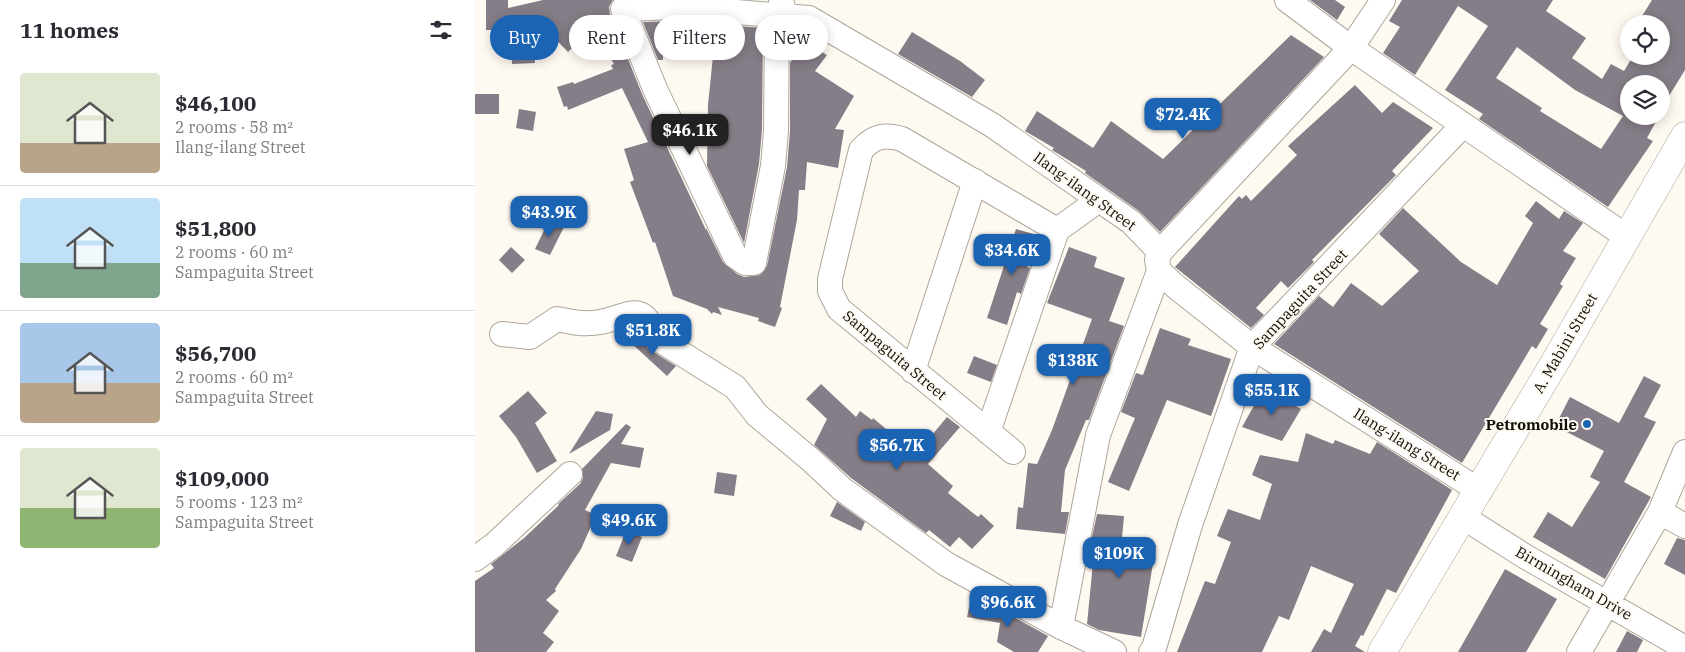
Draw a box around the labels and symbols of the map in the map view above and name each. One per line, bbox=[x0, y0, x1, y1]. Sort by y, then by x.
pin: $72.4K bbox=[1142, 98, 1224, 140]
pin: $46.1K bbox=[649, 114, 731, 156]
street label: Ilang-ilang Street bbox=[1030, 147, 1140, 235]
pin: $43.9K bbox=[508, 196, 590, 238]
pin: $34.6K bbox=[971, 234, 1053, 276]
street label: Sampaguita Street bbox=[1249, 245, 1351, 353]
street label: A. Mabini Street bbox=[1529, 289, 1601, 397]
street label: Sampaguita Street bbox=[839, 306, 951, 404]
pin: $51.8K bbox=[612, 314, 694, 356]
pin: $138K bbox=[1038, 344, 1108, 386]
pin: $55.1K bbox=[1231, 374, 1313, 416]
street label: Ilang-ilang Street bbox=[1350, 404, 1464, 484]
place label: Petromobile bbox=[1486, 415, 1577, 434]
marker: Petromobile bbox=[1581, 418, 1593, 430]
pin: $56.7K bbox=[856, 428, 938, 471]
pin: $49.6K bbox=[588, 504, 670, 546]
pin: $109K bbox=[1084, 536, 1154, 579]
street label: Birmingham Drive bbox=[1512, 542, 1636, 624]
pin: $96.6K bbox=[967, 586, 1049, 628]

